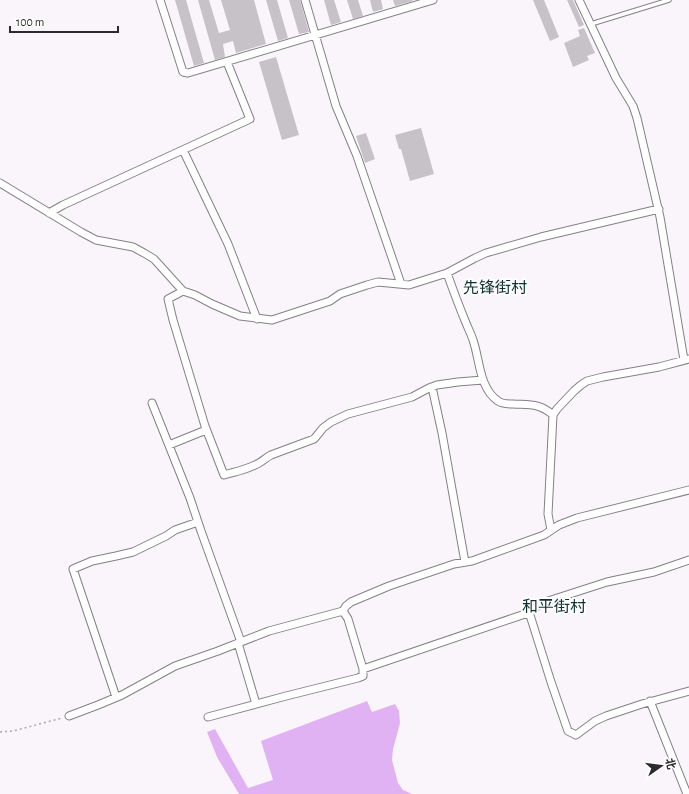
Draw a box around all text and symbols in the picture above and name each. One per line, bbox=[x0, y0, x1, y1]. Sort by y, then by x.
scale bar bbox=[10, 8, 118, 34]
text: 100 m bbox=[16, 16, 44, 28]
district label: 先锋街村 bbox=[463, 279, 527, 296]
district label: 和平街村 bbox=[522, 598, 586, 615]
north arrow bbox=[641, 746, 681, 786]
text: 北 bbox=[664, 757, 677, 770]

